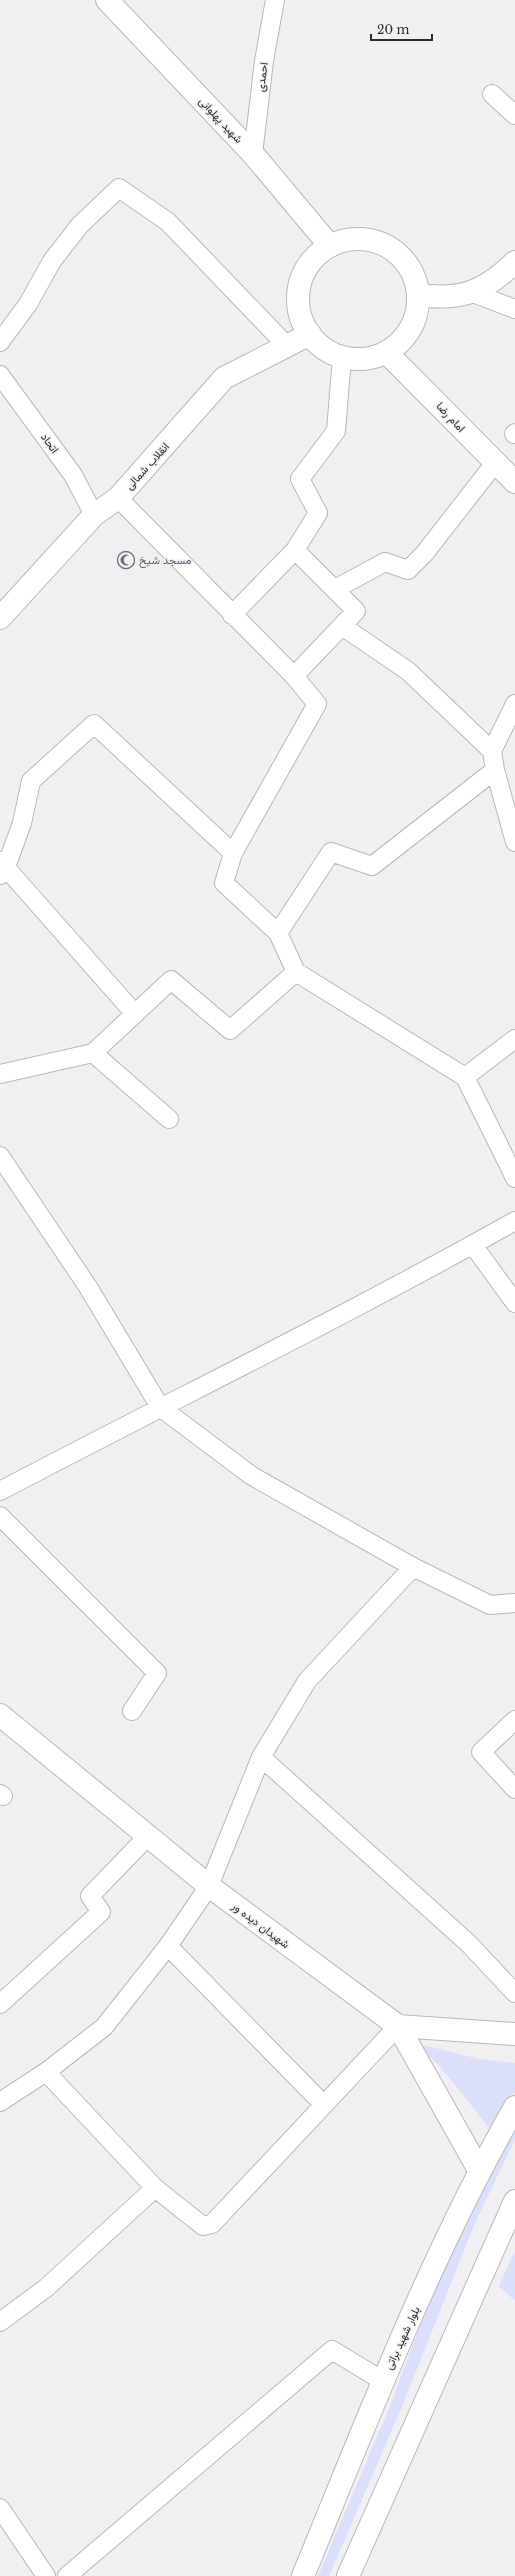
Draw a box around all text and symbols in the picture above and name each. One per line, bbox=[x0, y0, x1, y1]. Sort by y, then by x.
scale bar bbox=[371, 16, 432, 42]
text: 20 m bbox=[377, 22, 409, 37]
street label: احمدی bbox=[253, 61, 271, 93]
street label: شهید پهلوانی bbox=[195, 94, 246, 147]
street label: امام رضا bbox=[433, 399, 468, 436]
street label: اتحاد bbox=[38, 430, 62, 456]
street label: انقلاب شمالی bbox=[122, 439, 172, 493]
mosque icon: مسجد شیخ bbox=[116, 550, 136, 570]
place label: مسجد شیخ bbox=[139, 553, 192, 568]
street label: شهیدان دیده ور bbox=[229, 1898, 293, 1951]
street label: بلوار شهید براتی bbox=[381, 2304, 423, 2372]

